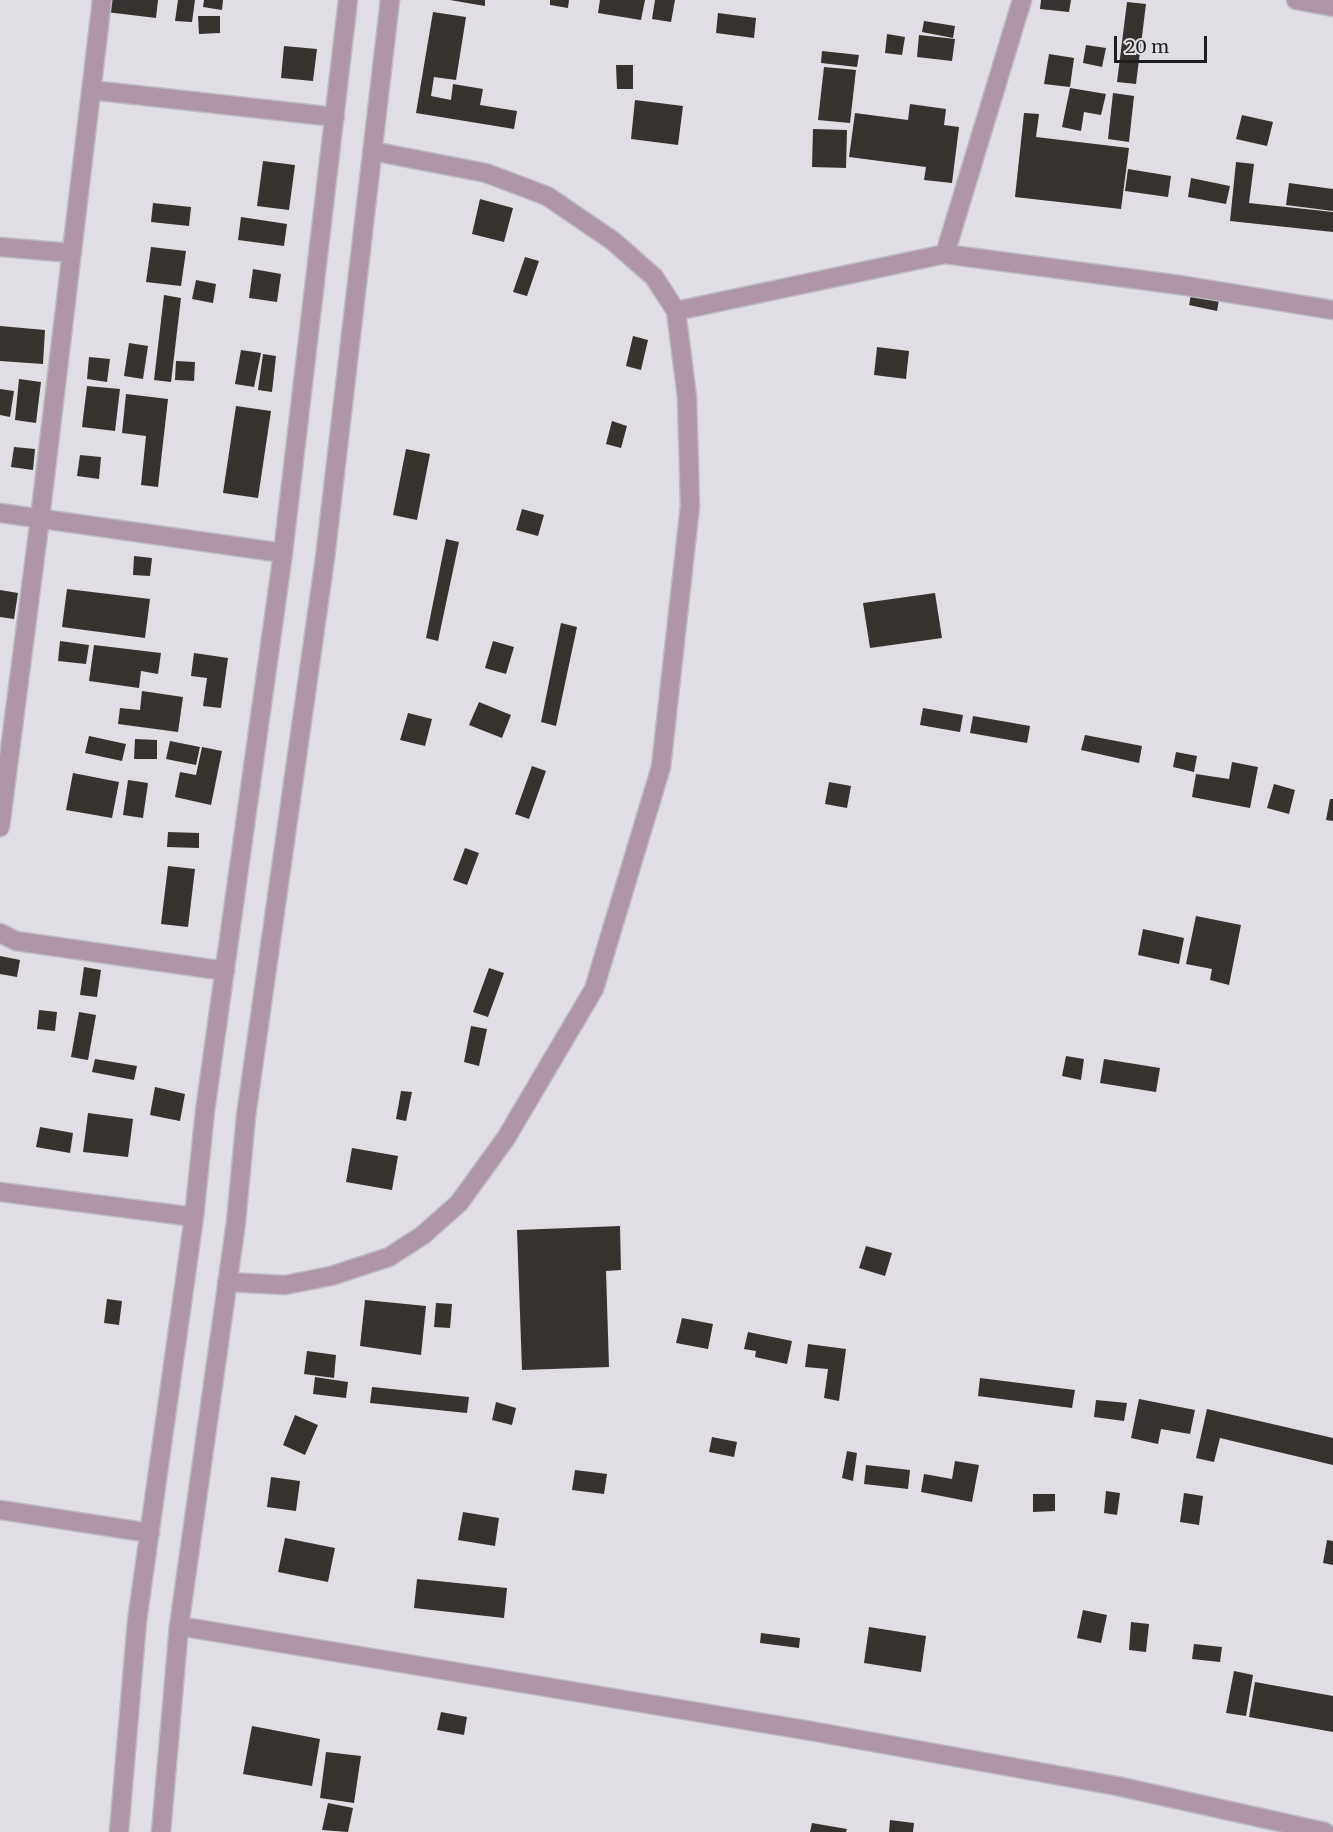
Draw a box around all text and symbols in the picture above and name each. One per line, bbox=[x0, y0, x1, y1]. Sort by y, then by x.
scale bar bbox=[1117, 24, 1210, 62]
text: 20 m bbox=[1125, 35, 1169, 58]

